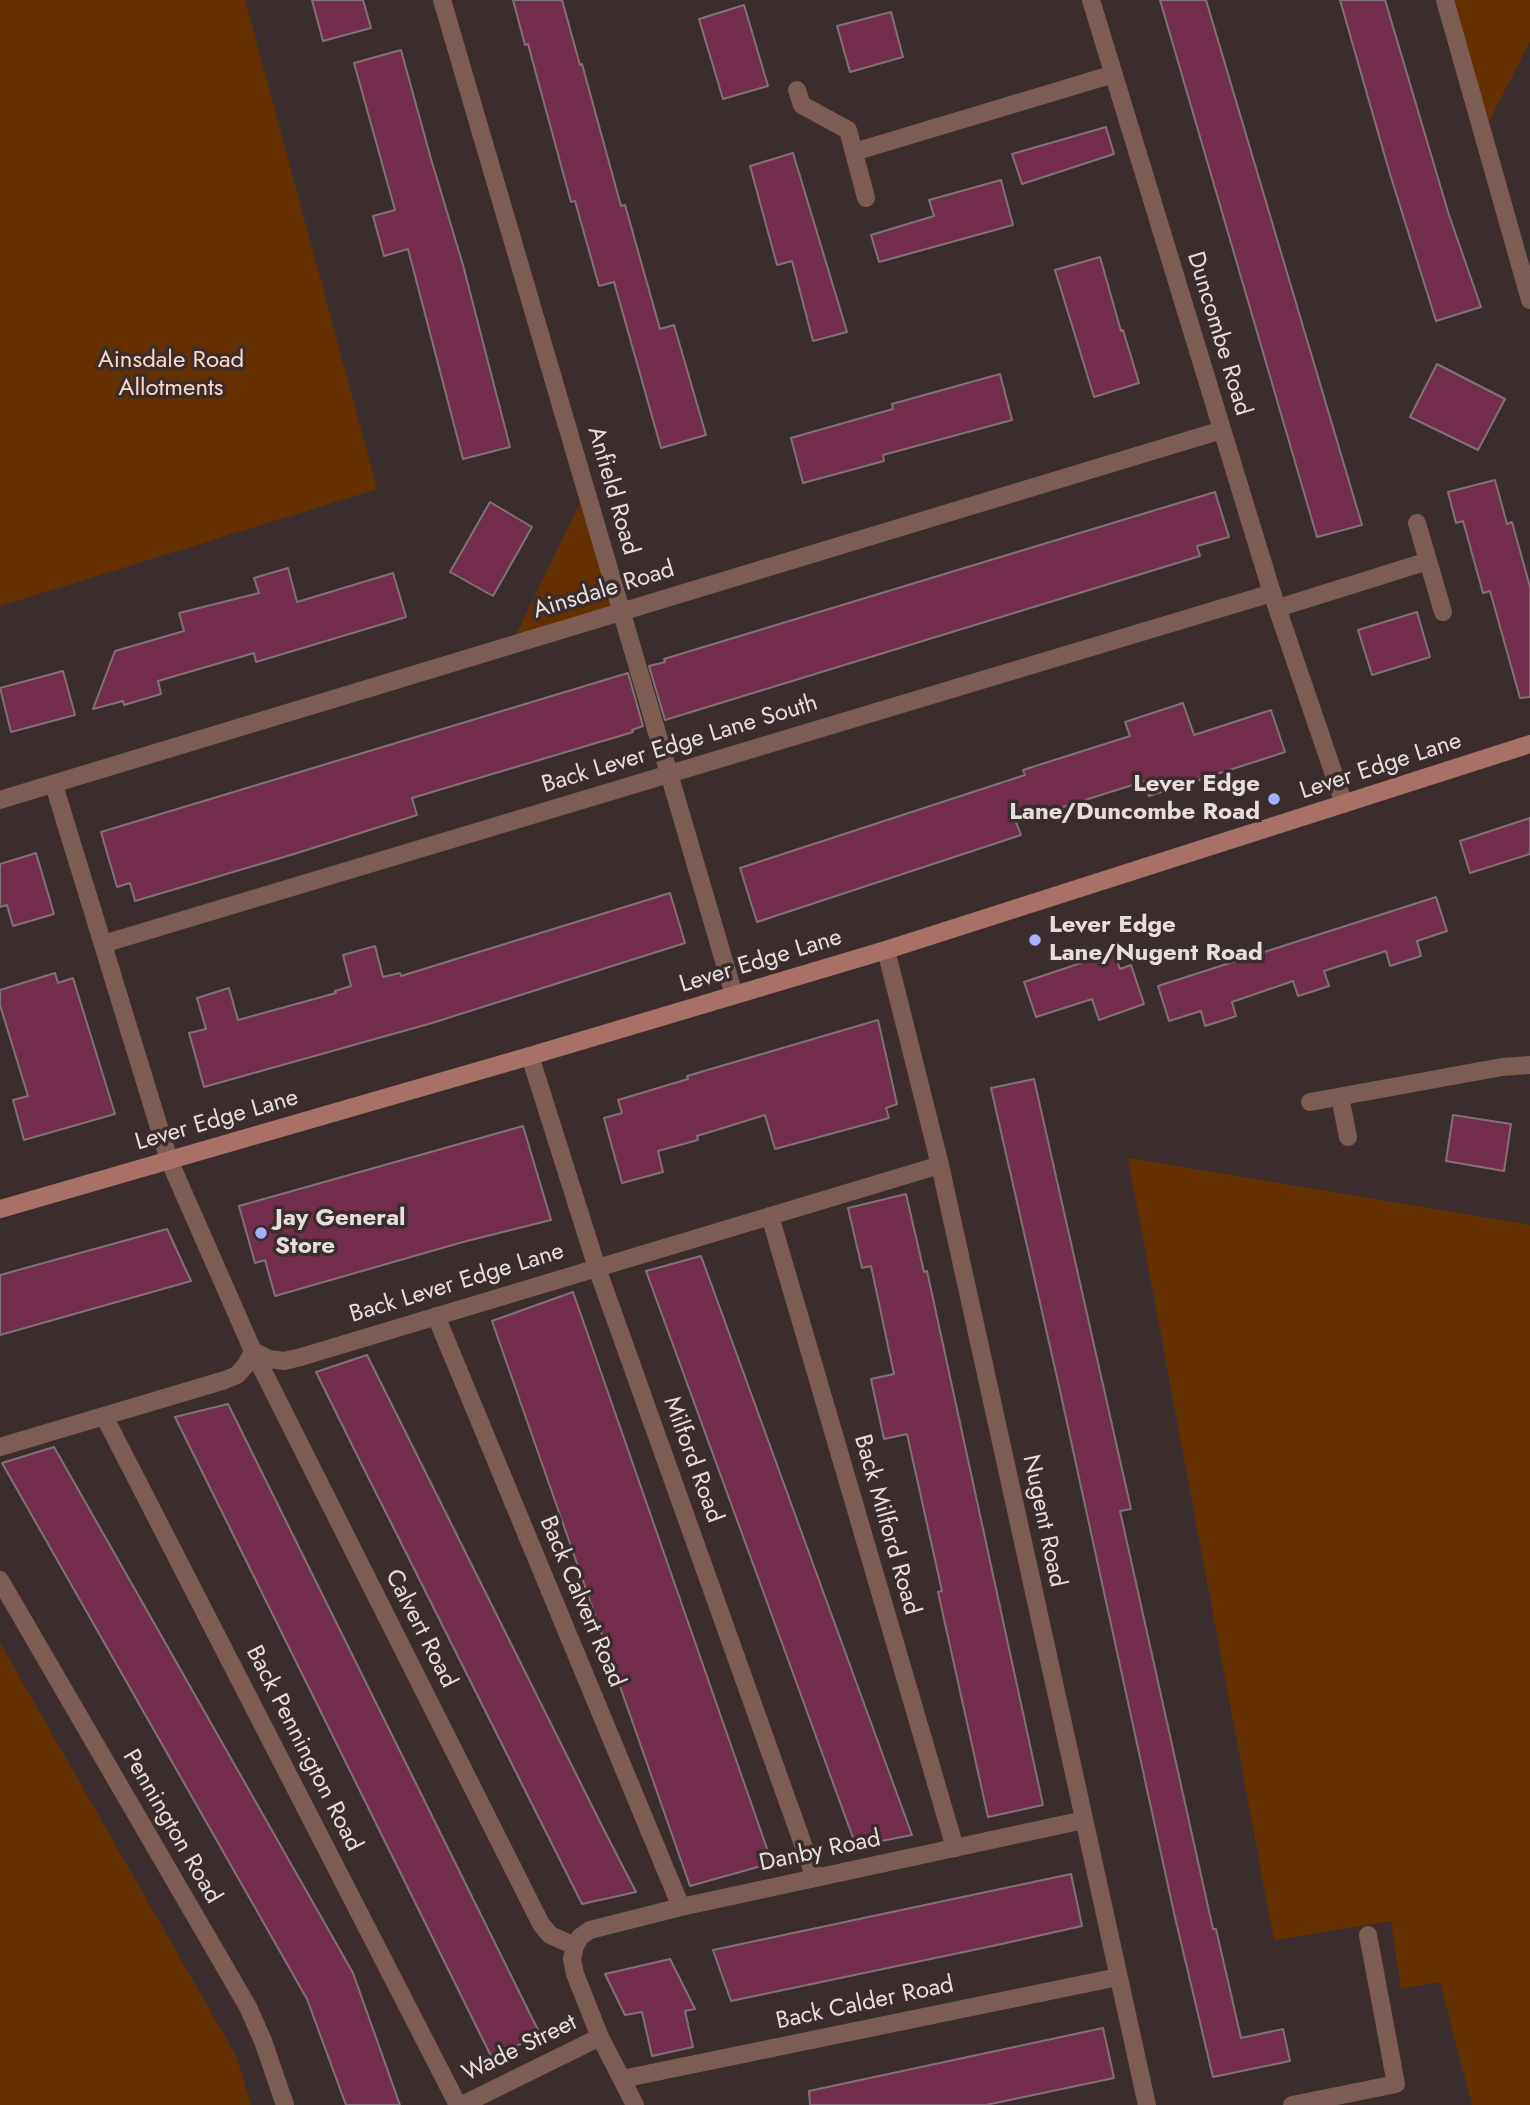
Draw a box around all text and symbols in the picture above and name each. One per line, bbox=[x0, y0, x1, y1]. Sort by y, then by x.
street label: Duncombe Road bbox=[1179, 249, 1257, 419]
park label: Ainsdale Road Allotments bbox=[98, 347, 244, 403]
street label: Anfield Road bbox=[580, 424, 644, 558]
street label: Ainsdale Road bbox=[530, 556, 678, 626]
street label: Back Lever Edge Lane South bbox=[539, 689, 821, 801]
street label: Lever Edge Lane bbox=[1297, 727, 1465, 807]
place label: Lever Edge Lane/Duncombe Road bbox=[1009, 771, 1260, 827]
marker: Lever Edge Lane/Duncombe Road bbox=[1266, 791, 1282, 807]
place label: Lever Edge Lane/Nugent Road bbox=[1049, 912, 1263, 968]
street label: Lever Edge Lane bbox=[676, 924, 846, 1000]
marker: Lever Edge Lane/Nugent Road bbox=[1027, 932, 1043, 948]
street label: Lever Edge Lane bbox=[132, 1084, 302, 1158]
place label: Jay General Store bbox=[275, 1205, 406, 1261]
marker: Jay General Store bbox=[253, 1225, 269, 1241]
street label: Back Lever Edge Lane bbox=[346, 1238, 568, 1330]
street label: Milford Road bbox=[656, 1393, 728, 1527]
street label: Back Milford Road bbox=[846, 1432, 926, 1618]
street label: Nugent Road bbox=[1015, 1452, 1071, 1590]
street label: Back Calvert Road bbox=[532, 1512, 630, 1692]
street label: Calvert Road bbox=[378, 1565, 462, 1693]
street label: Back Pennington Road bbox=[239, 1641, 367, 1857]
street label: Pennington Road bbox=[115, 1745, 227, 1909]
street label: Danby Road bbox=[757, 1825, 883, 1879]
street label: Back Calder Road bbox=[774, 1971, 956, 2037]
street label: Wade Street bbox=[458, 2009, 582, 2089]

